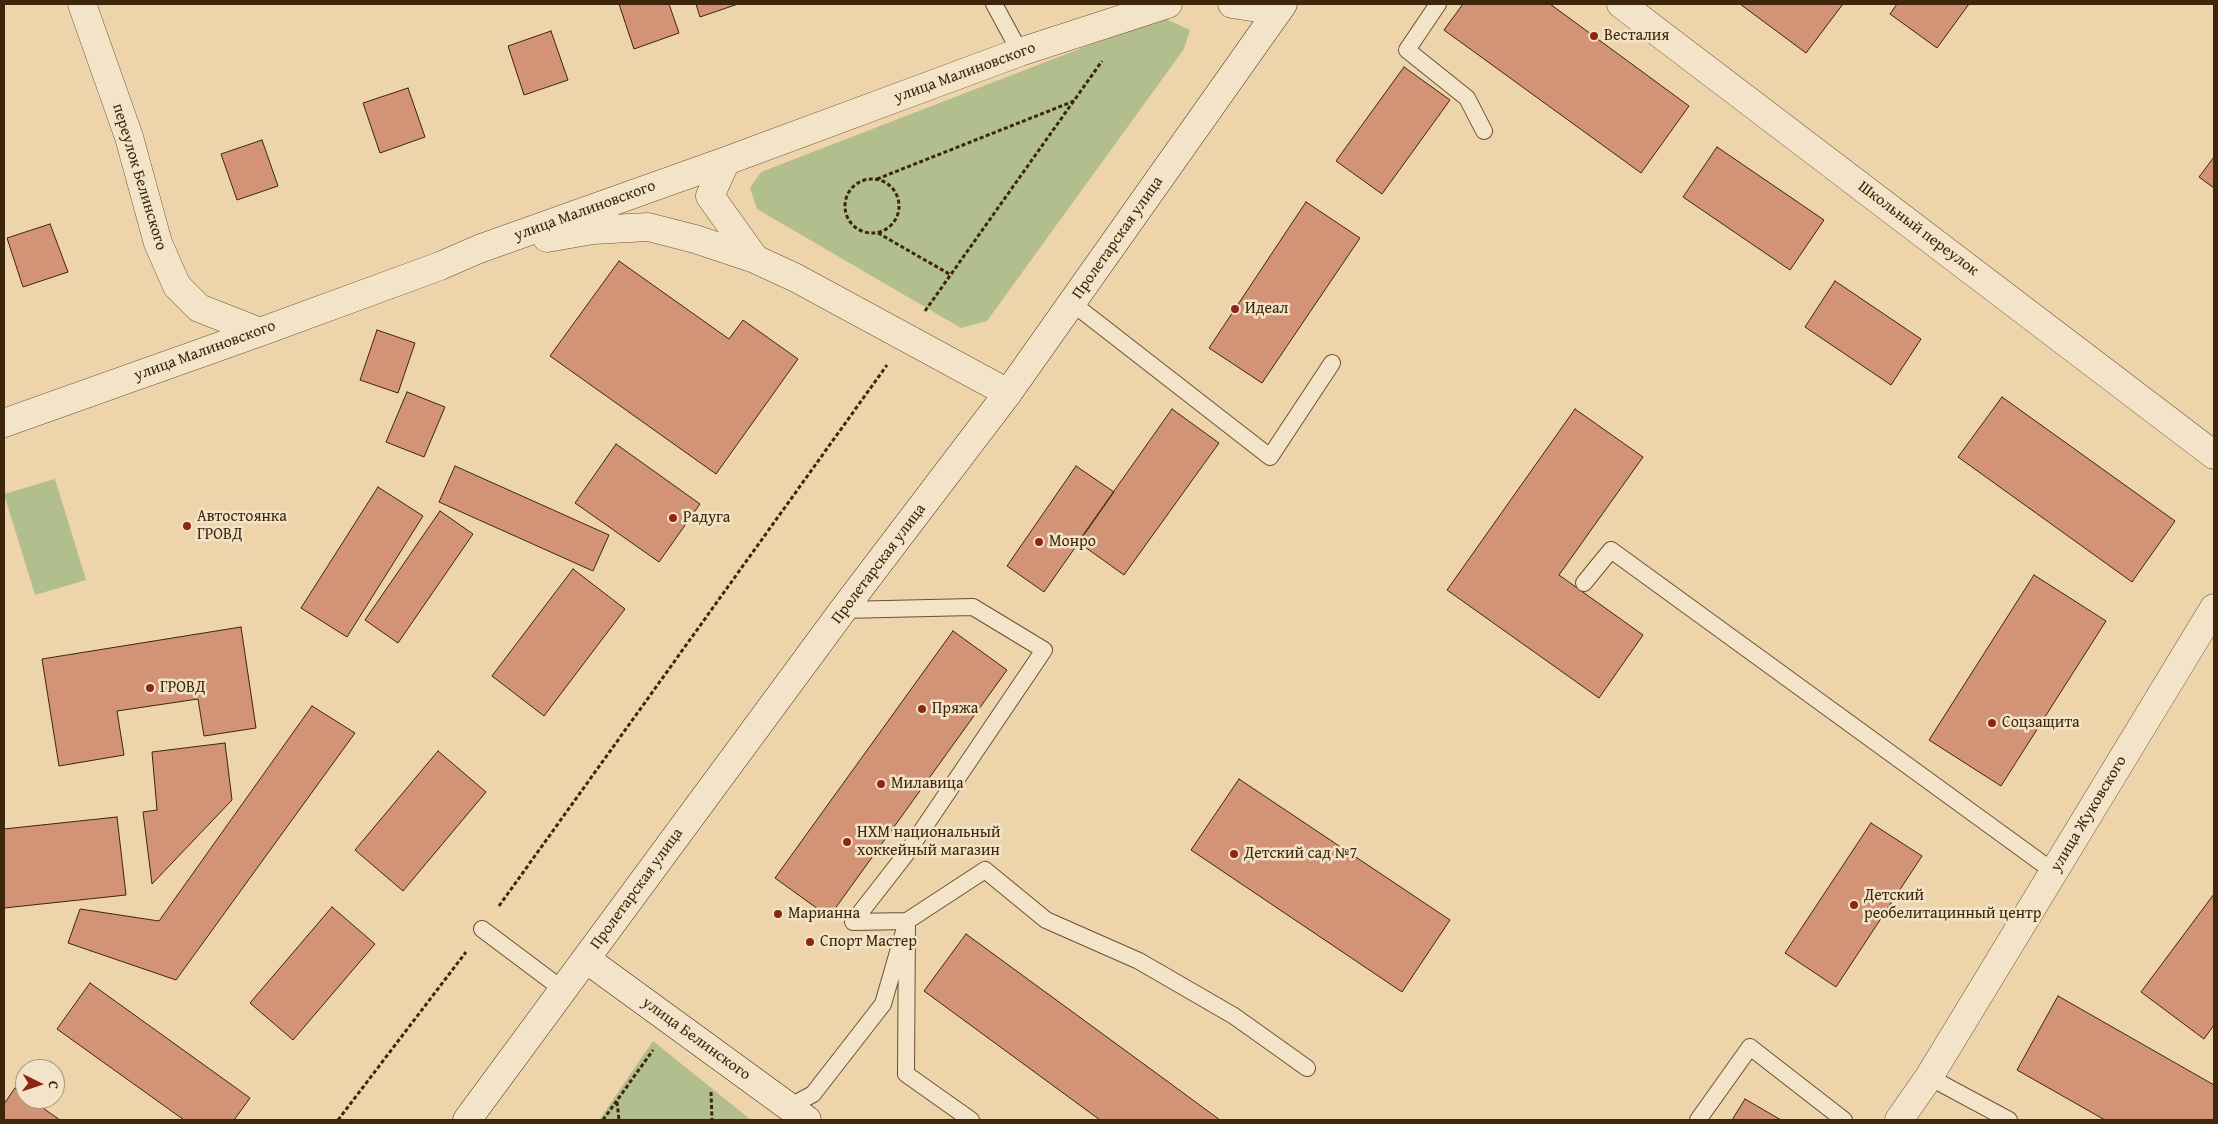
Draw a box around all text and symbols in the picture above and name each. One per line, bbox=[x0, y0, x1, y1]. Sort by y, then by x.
place label: Весталия bbox=[1604, 26, 1669, 46]
marker: Весталия bbox=[1588, 30, 1600, 42]
street label: улица Малиновского bbox=[892, 38, 1038, 108]
street label: переулок Белинского bbox=[108, 101, 170, 253]
street label: Пролетарская улица bbox=[1068, 173, 1168, 303]
street label: улица Малиновского bbox=[512, 176, 658, 246]
street label: Школьный переулок bbox=[1854, 177, 1982, 281]
place label: Идеал bbox=[1245, 299, 1288, 319]
marker: Идеал bbox=[1229, 303, 1241, 315]
street label: улица Малиновского bbox=[132, 316, 278, 386]
street label: Пролетарская улица bbox=[828, 500, 930, 628]
place label: Автостоянка ГРОВД bbox=[197, 507, 287, 545]
place label: Радуга bbox=[683, 508, 730, 528]
marker: Радуга bbox=[667, 512, 679, 524]
marker: Автостоянка ГРОВД bbox=[181, 520, 193, 532]
place label: Монро bbox=[1049, 532, 1096, 552]
marker: Монро bbox=[1033, 536, 1045, 548]
place label: ГРОВД bbox=[160, 678, 205, 698]
marker: ГРОВД bbox=[144, 682, 156, 694]
place label: Пряжа bbox=[932, 699, 978, 719]
marker: Пряжа bbox=[916, 703, 928, 715]
place label: Соцзащита bbox=[2002, 713, 2080, 733]
marker: Соцзащита bbox=[1986, 717, 1998, 729]
street label: улица Жуковского bbox=[2047, 752, 2131, 876]
place label: Милавица bbox=[891, 774, 964, 794]
marker: Милавица bbox=[875, 778, 887, 790]
place label: НХМ национальный хоккейный магазин bbox=[857, 823, 1001, 861]
street label: Пролетарская улица bbox=[587, 825, 687, 953]
marker: НХМ национальный хоккейный магазин bbox=[841, 836, 853, 848]
place label: Детский сад №7 bbox=[1244, 844, 1357, 864]
marker: Детский сад №7 bbox=[1228, 848, 1240, 860]
place label: Детский реобелитацинный центр bbox=[1864, 886, 2041, 924]
marker: Детский реобелитацинный центр bbox=[1848, 899, 1860, 911]
place label: Марианна bbox=[788, 904, 860, 924]
marker: Марианна bbox=[772, 908, 784, 920]
place label: Спорт Мастер bbox=[820, 932, 917, 952]
marker: Спорт Мастер bbox=[804, 936, 816, 948]
street label: улица Белинского bbox=[638, 993, 754, 1085]
north arrow bbox=[15, 1059, 65, 1109]
text: С bbox=[44, 1080, 64, 1090]

